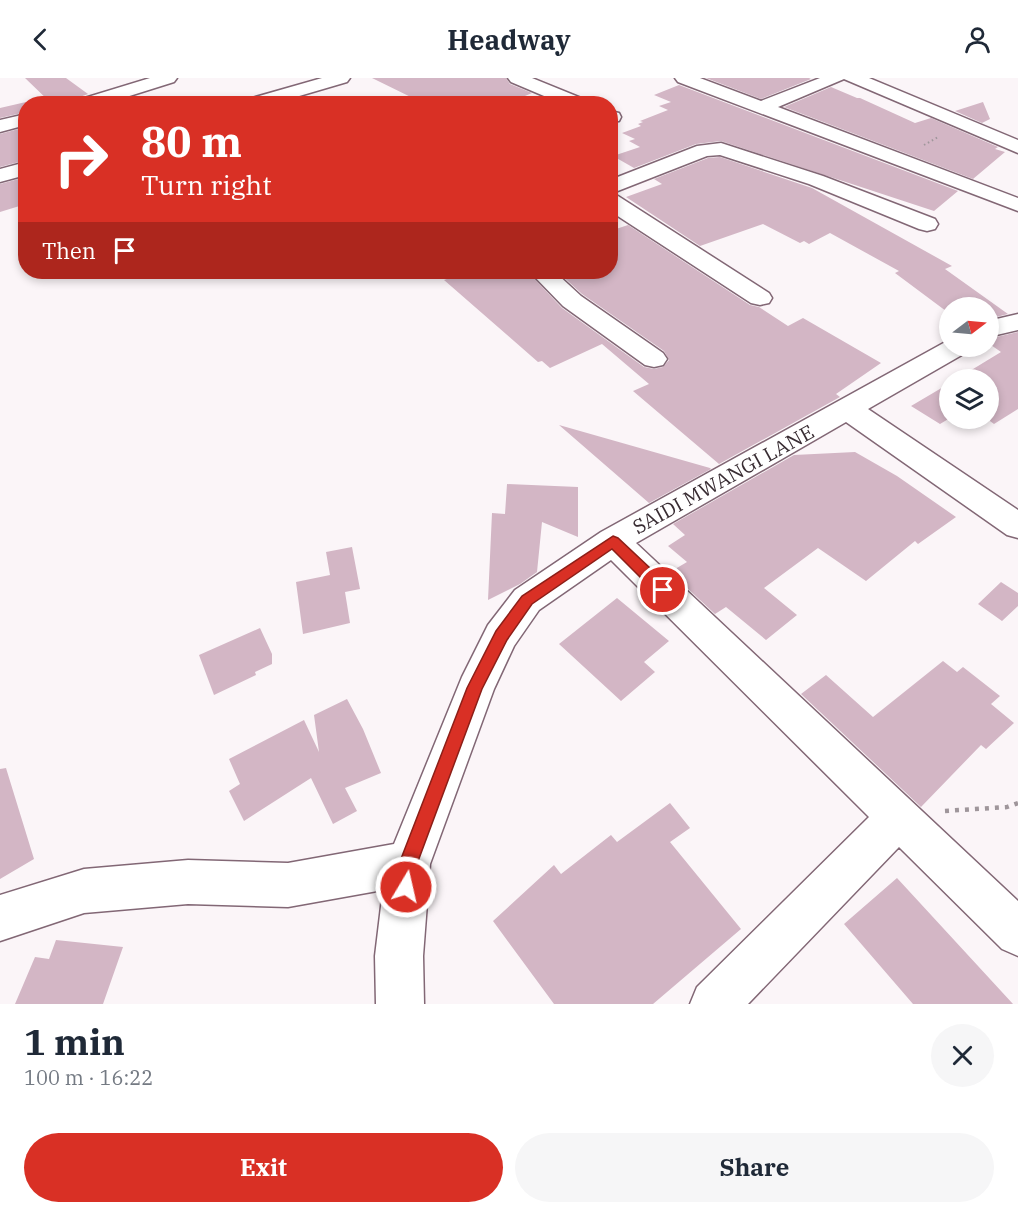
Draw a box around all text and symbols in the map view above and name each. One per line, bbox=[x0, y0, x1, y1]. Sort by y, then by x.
text: Headway bbox=[447, 22, 571, 57]
icon: back bbox=[24, 23, 57, 56]
icon: person bbox=[961, 23, 994, 56]
text: 80 m bbox=[141, 114, 242, 169]
icon: right bbox=[42, 120, 120, 198]
text: Turn right bbox=[141, 167, 272, 202]
icon: arrive bbox=[108, 234, 141, 267]
text: Then bbox=[42, 236, 96, 265]
north arrow bbox=[939, 297, 999, 357]
map controls bbox=[939, 297, 999, 429]
button: layers bbox=[939, 369, 999, 429]
street label: SAIDI MWANGI LANE bbox=[627, 418, 819, 540]
pin bbox=[637, 564, 688, 615]
icon: arrive bbox=[646, 573, 679, 606]
position arrow bbox=[374, 855, 438, 919]
text: 1 min bbox=[24, 1018, 125, 1065]
button: close bbox=[931, 1024, 994, 1087]
text: 100 m · 16:22 bbox=[24, 1064, 153, 1091]
button: Exit bbox=[24, 1133, 503, 1202]
button: Share bbox=[515, 1133, 994, 1202]

